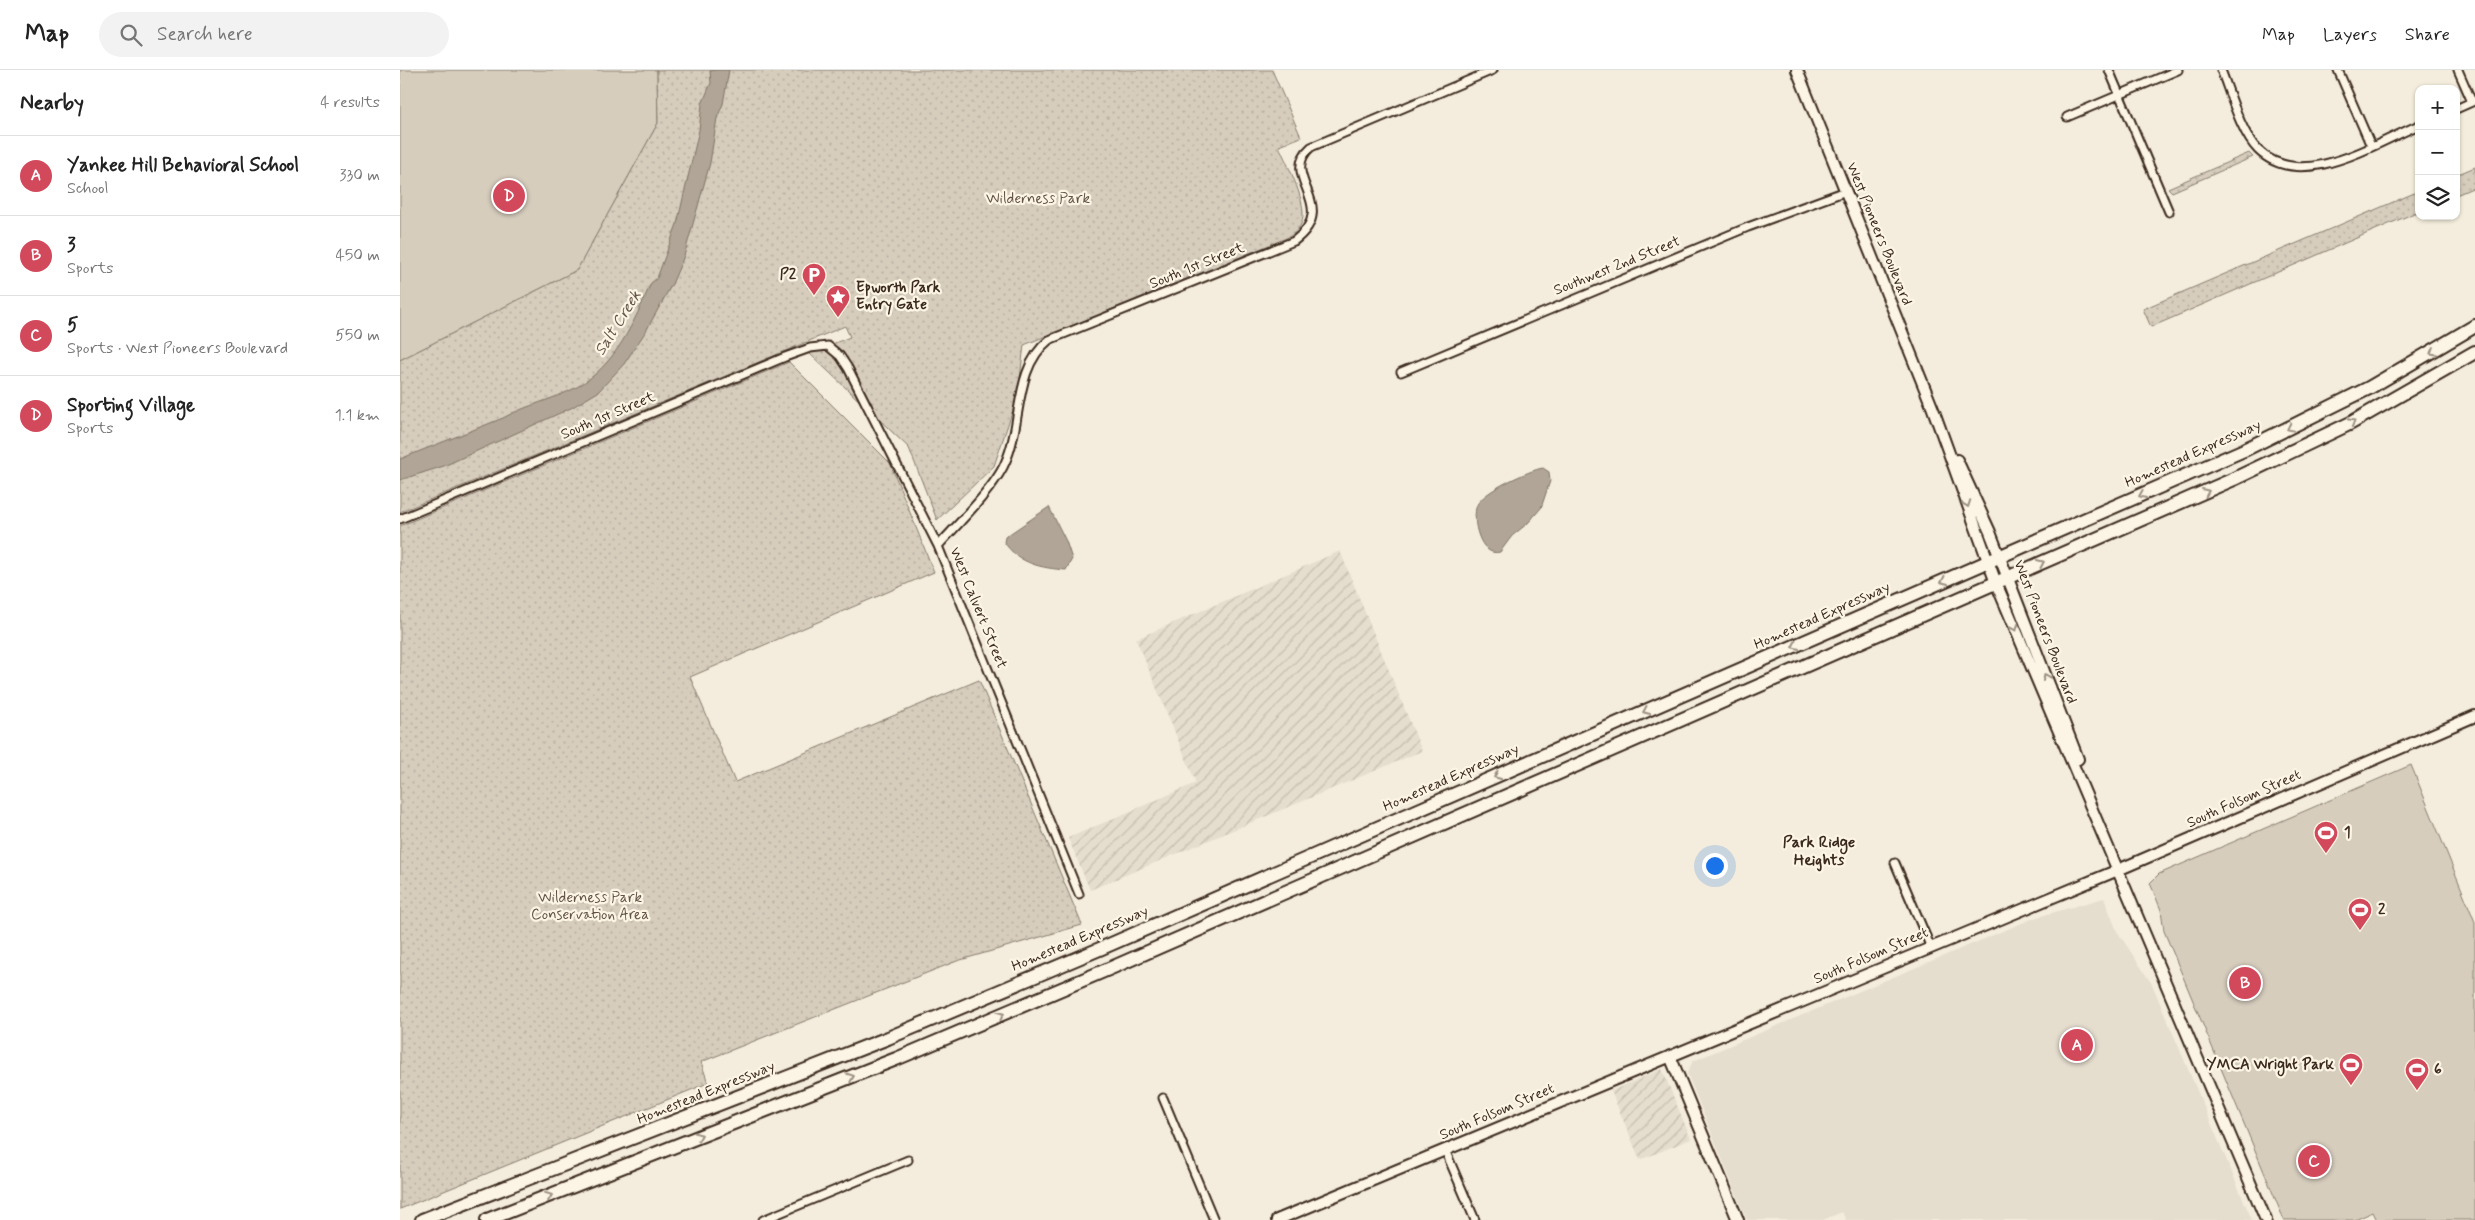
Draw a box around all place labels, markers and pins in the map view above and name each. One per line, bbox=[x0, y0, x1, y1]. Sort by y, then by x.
pin: D bbox=[493, 177, 525, 215]
parking icon: P2 bbox=[801, 262, 827, 296]
place label: P2 bbox=[780, 265, 797, 285]
place label: Epworth Park Entry Gate bbox=[856, 278, 941, 315]
place icon: Epworth Park Entry Gate bbox=[825, 284, 851, 318]
sports icon: 1 bbox=[2313, 820, 2339, 854]
place label: 1 bbox=[2344, 823, 2351, 843]
sports icon: 2 bbox=[2347, 897, 2373, 931]
place label: 2 bbox=[2378, 900, 2386, 920]
pin: B bbox=[2229, 964, 2261, 1002]
pin: A bbox=[2061, 1026, 2093, 1064]
sports icon: YMCA Wright Park bbox=[2338, 1052, 2364, 1086]
place label: YMCA Wright Park bbox=[2207, 1055, 2335, 1077]
sports icon: 6 bbox=[2404, 1057, 2430, 1091]
place label: 6 bbox=[2434, 1060, 2442, 1080]
pin: C bbox=[2298, 1142, 2330, 1180]

